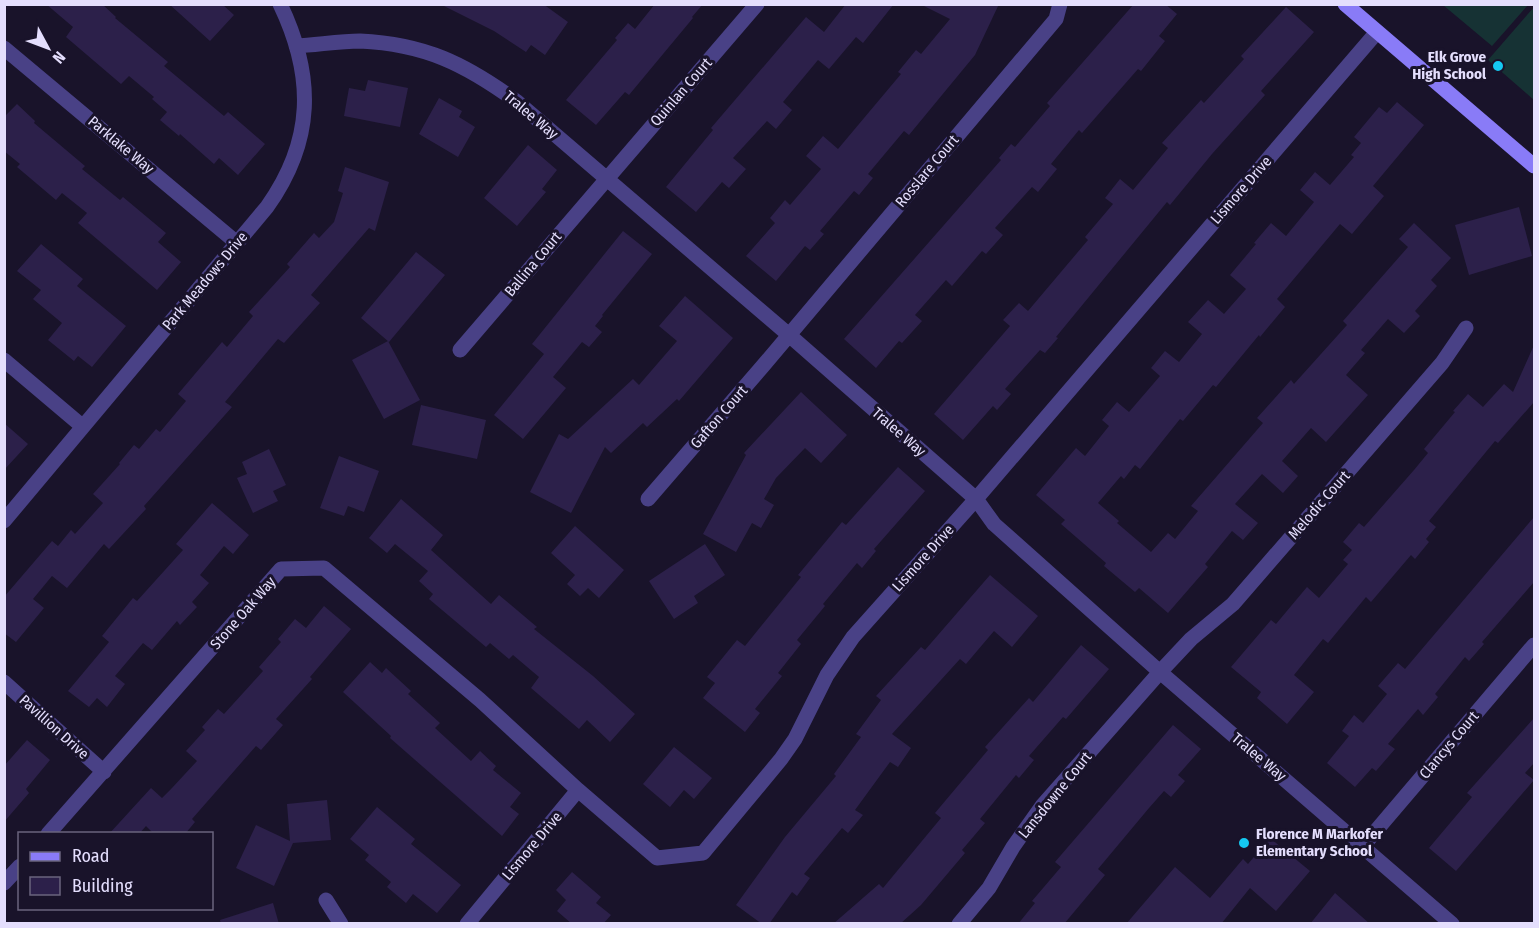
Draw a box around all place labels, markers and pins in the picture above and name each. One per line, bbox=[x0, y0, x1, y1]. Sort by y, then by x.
place label: Elk Grove High School bbox=[1412, 48, 1487, 83]
marker: Elk Grove High School bbox=[1491, 59, 1505, 73]
place label: Florence M Markofer Elementary School bbox=[1256, 825, 1384, 860]
marker: Florence M Markofer Elementary School bbox=[1237, 836, 1251, 850]

